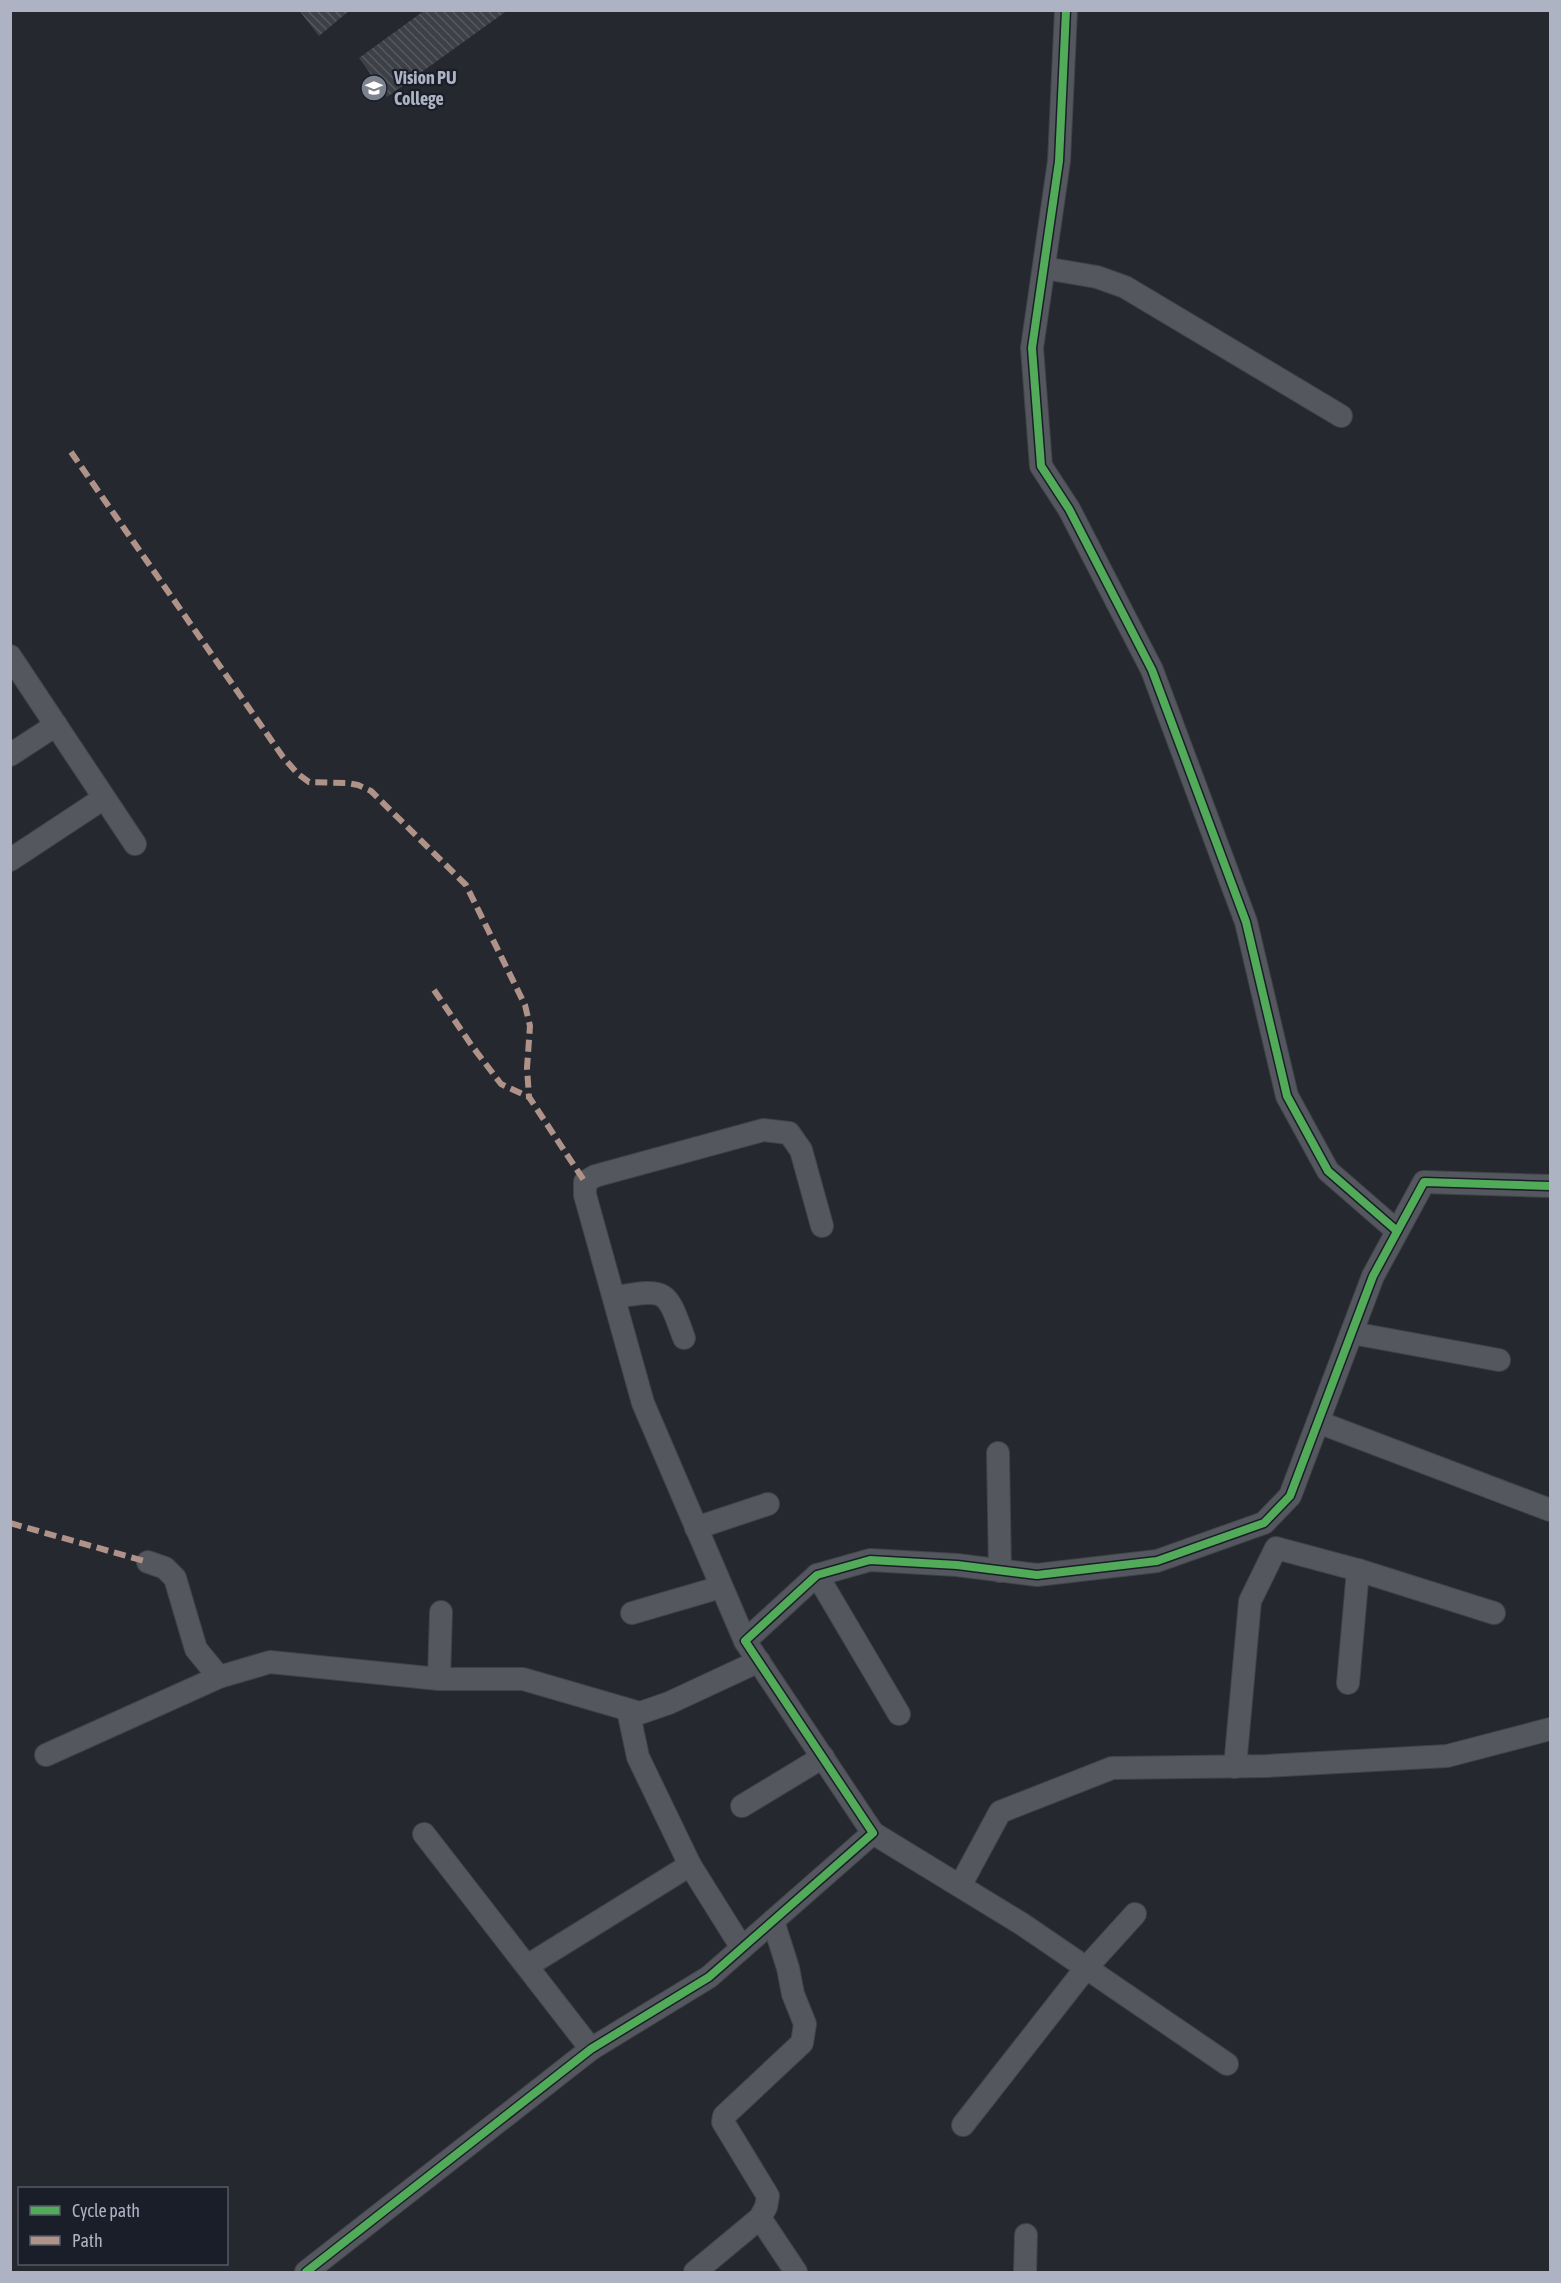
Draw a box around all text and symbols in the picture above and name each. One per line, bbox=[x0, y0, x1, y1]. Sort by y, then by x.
place label: Vision PU College bbox=[393, 67, 457, 109]
school or university icon: Vision PU College bbox=[359, 73, 389, 103]
legend bbox=[18, 2187, 228, 2265]
text: Cycle path bbox=[72, 2200, 140, 2221]
text: Path bbox=[72, 2230, 103, 2251]

